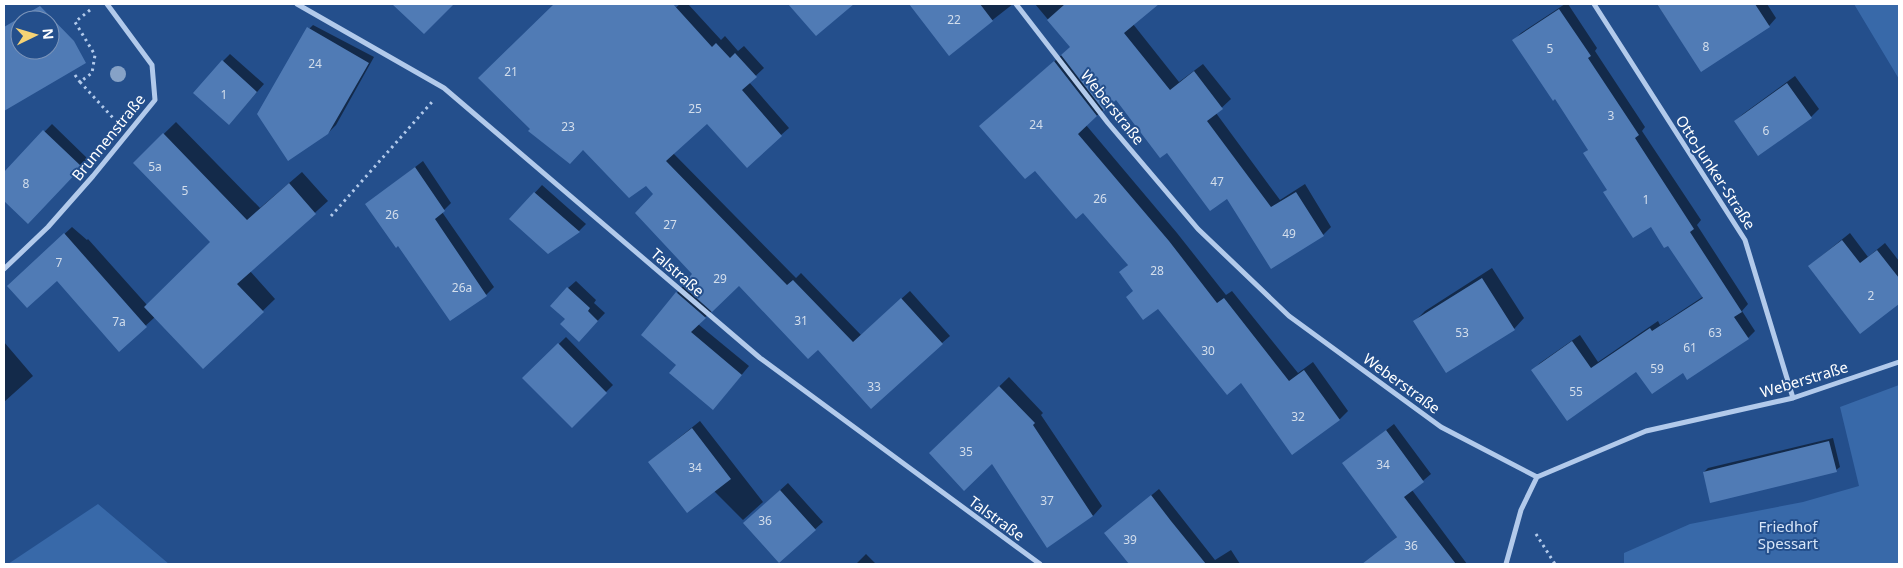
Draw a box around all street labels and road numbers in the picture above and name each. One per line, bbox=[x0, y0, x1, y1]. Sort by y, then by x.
street label: Weberstraße bbox=[1077, 65, 1149, 149]
street label: Brunnenstraße bbox=[67, 89, 149, 185]
street label: Otto-Junker-Straße bbox=[1672, 111, 1760, 233]
street label: Talstraße bbox=[647, 243, 709, 301]
street label: Weberstraße bbox=[1359, 348, 1445, 418]
street label: Weberstraße bbox=[1758, 356, 1850, 402]
street label: Talstraße bbox=[965, 491, 1029, 545]

